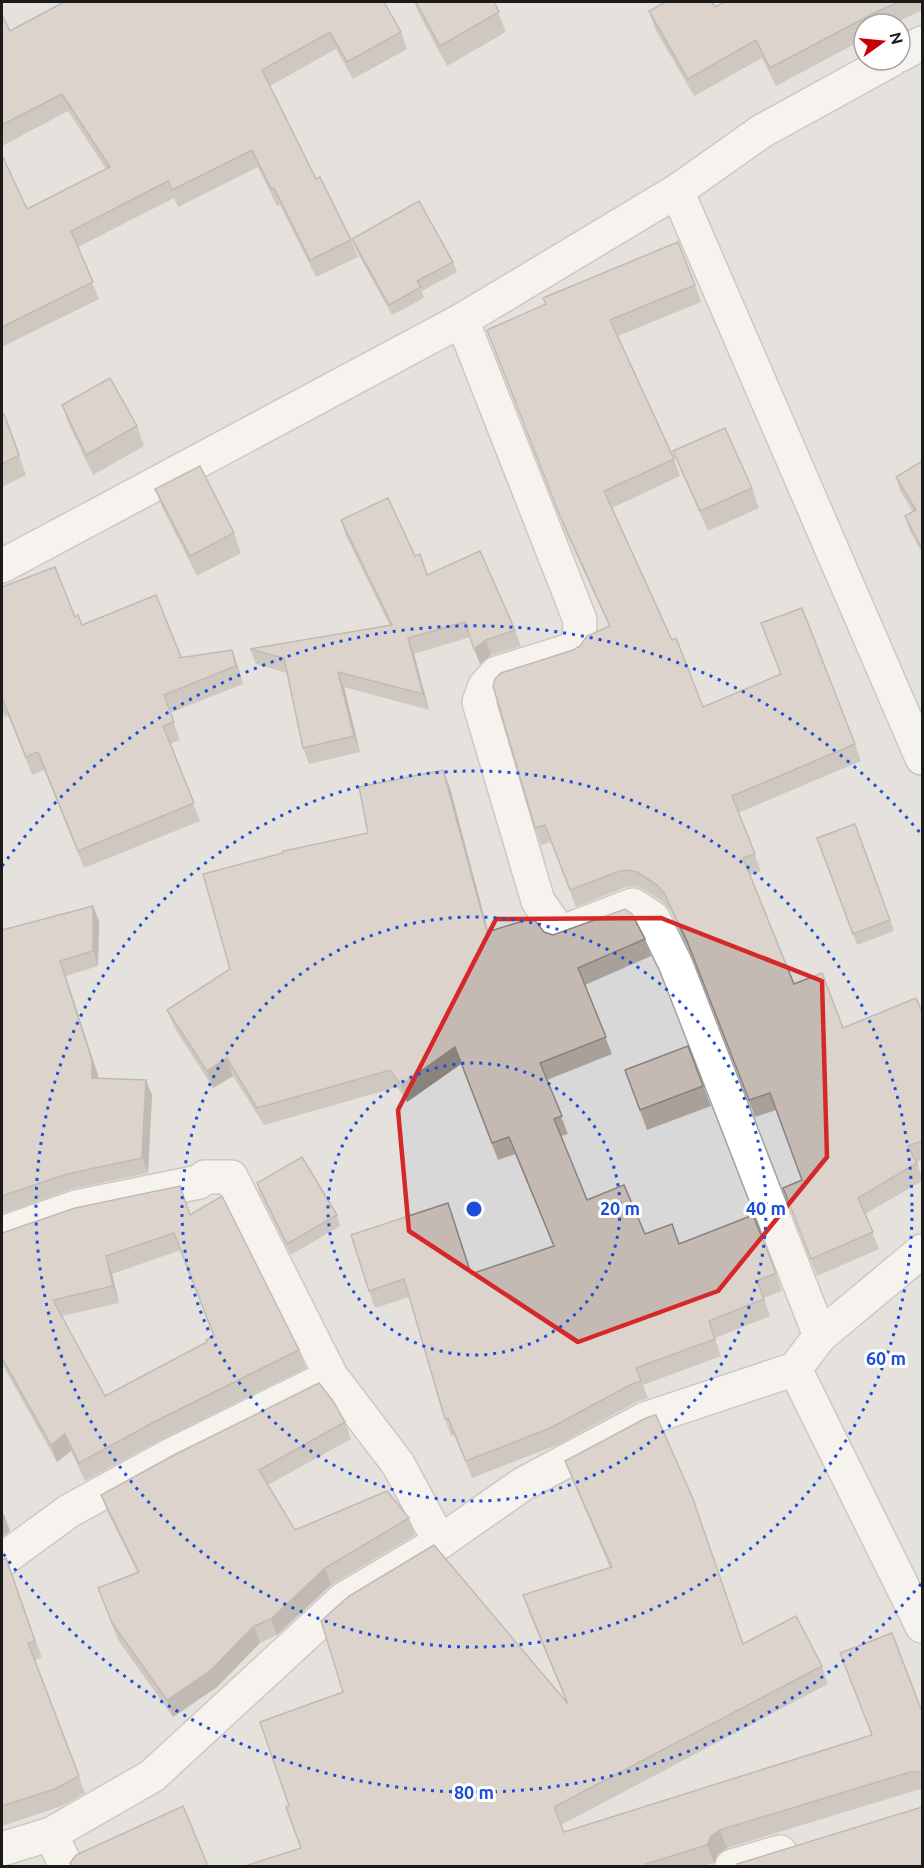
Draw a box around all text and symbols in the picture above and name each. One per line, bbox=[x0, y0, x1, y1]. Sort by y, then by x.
north arrow bbox=[852, 12, 912, 72]
text: N bbox=[886, 30, 907, 46]
text: 20 m bbox=[600, 1198, 640, 1218]
text: 40 m bbox=[746, 1198, 786, 1218]
centre of rings bbox=[464, 1199, 484, 1219]
text: 60 m bbox=[866, 1348, 906, 1368]
text: 80 m bbox=[454, 1782, 494, 1802]

